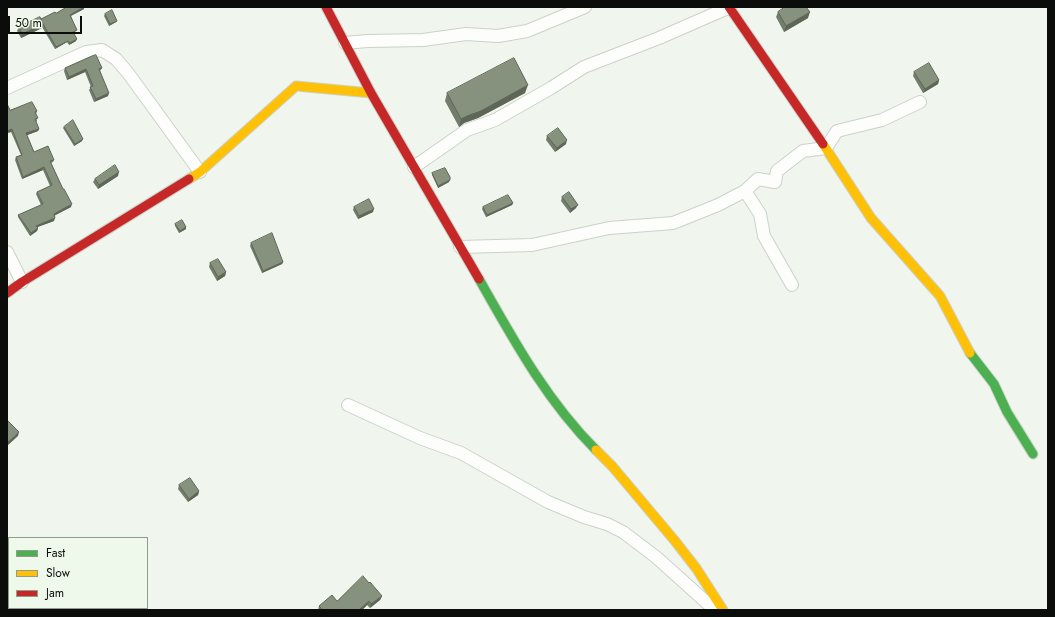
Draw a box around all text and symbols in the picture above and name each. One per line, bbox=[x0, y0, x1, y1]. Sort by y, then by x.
scale bar bbox=[10, 8, 84, 34]
text: 50 m bbox=[15, 14, 42, 32]
legend bbox=[8, 537, 148, 609]
text: Fast bbox=[46, 544, 65, 562]
text: Slow bbox=[46, 564, 70, 582]
text: Jam bbox=[46, 584, 64, 602]

